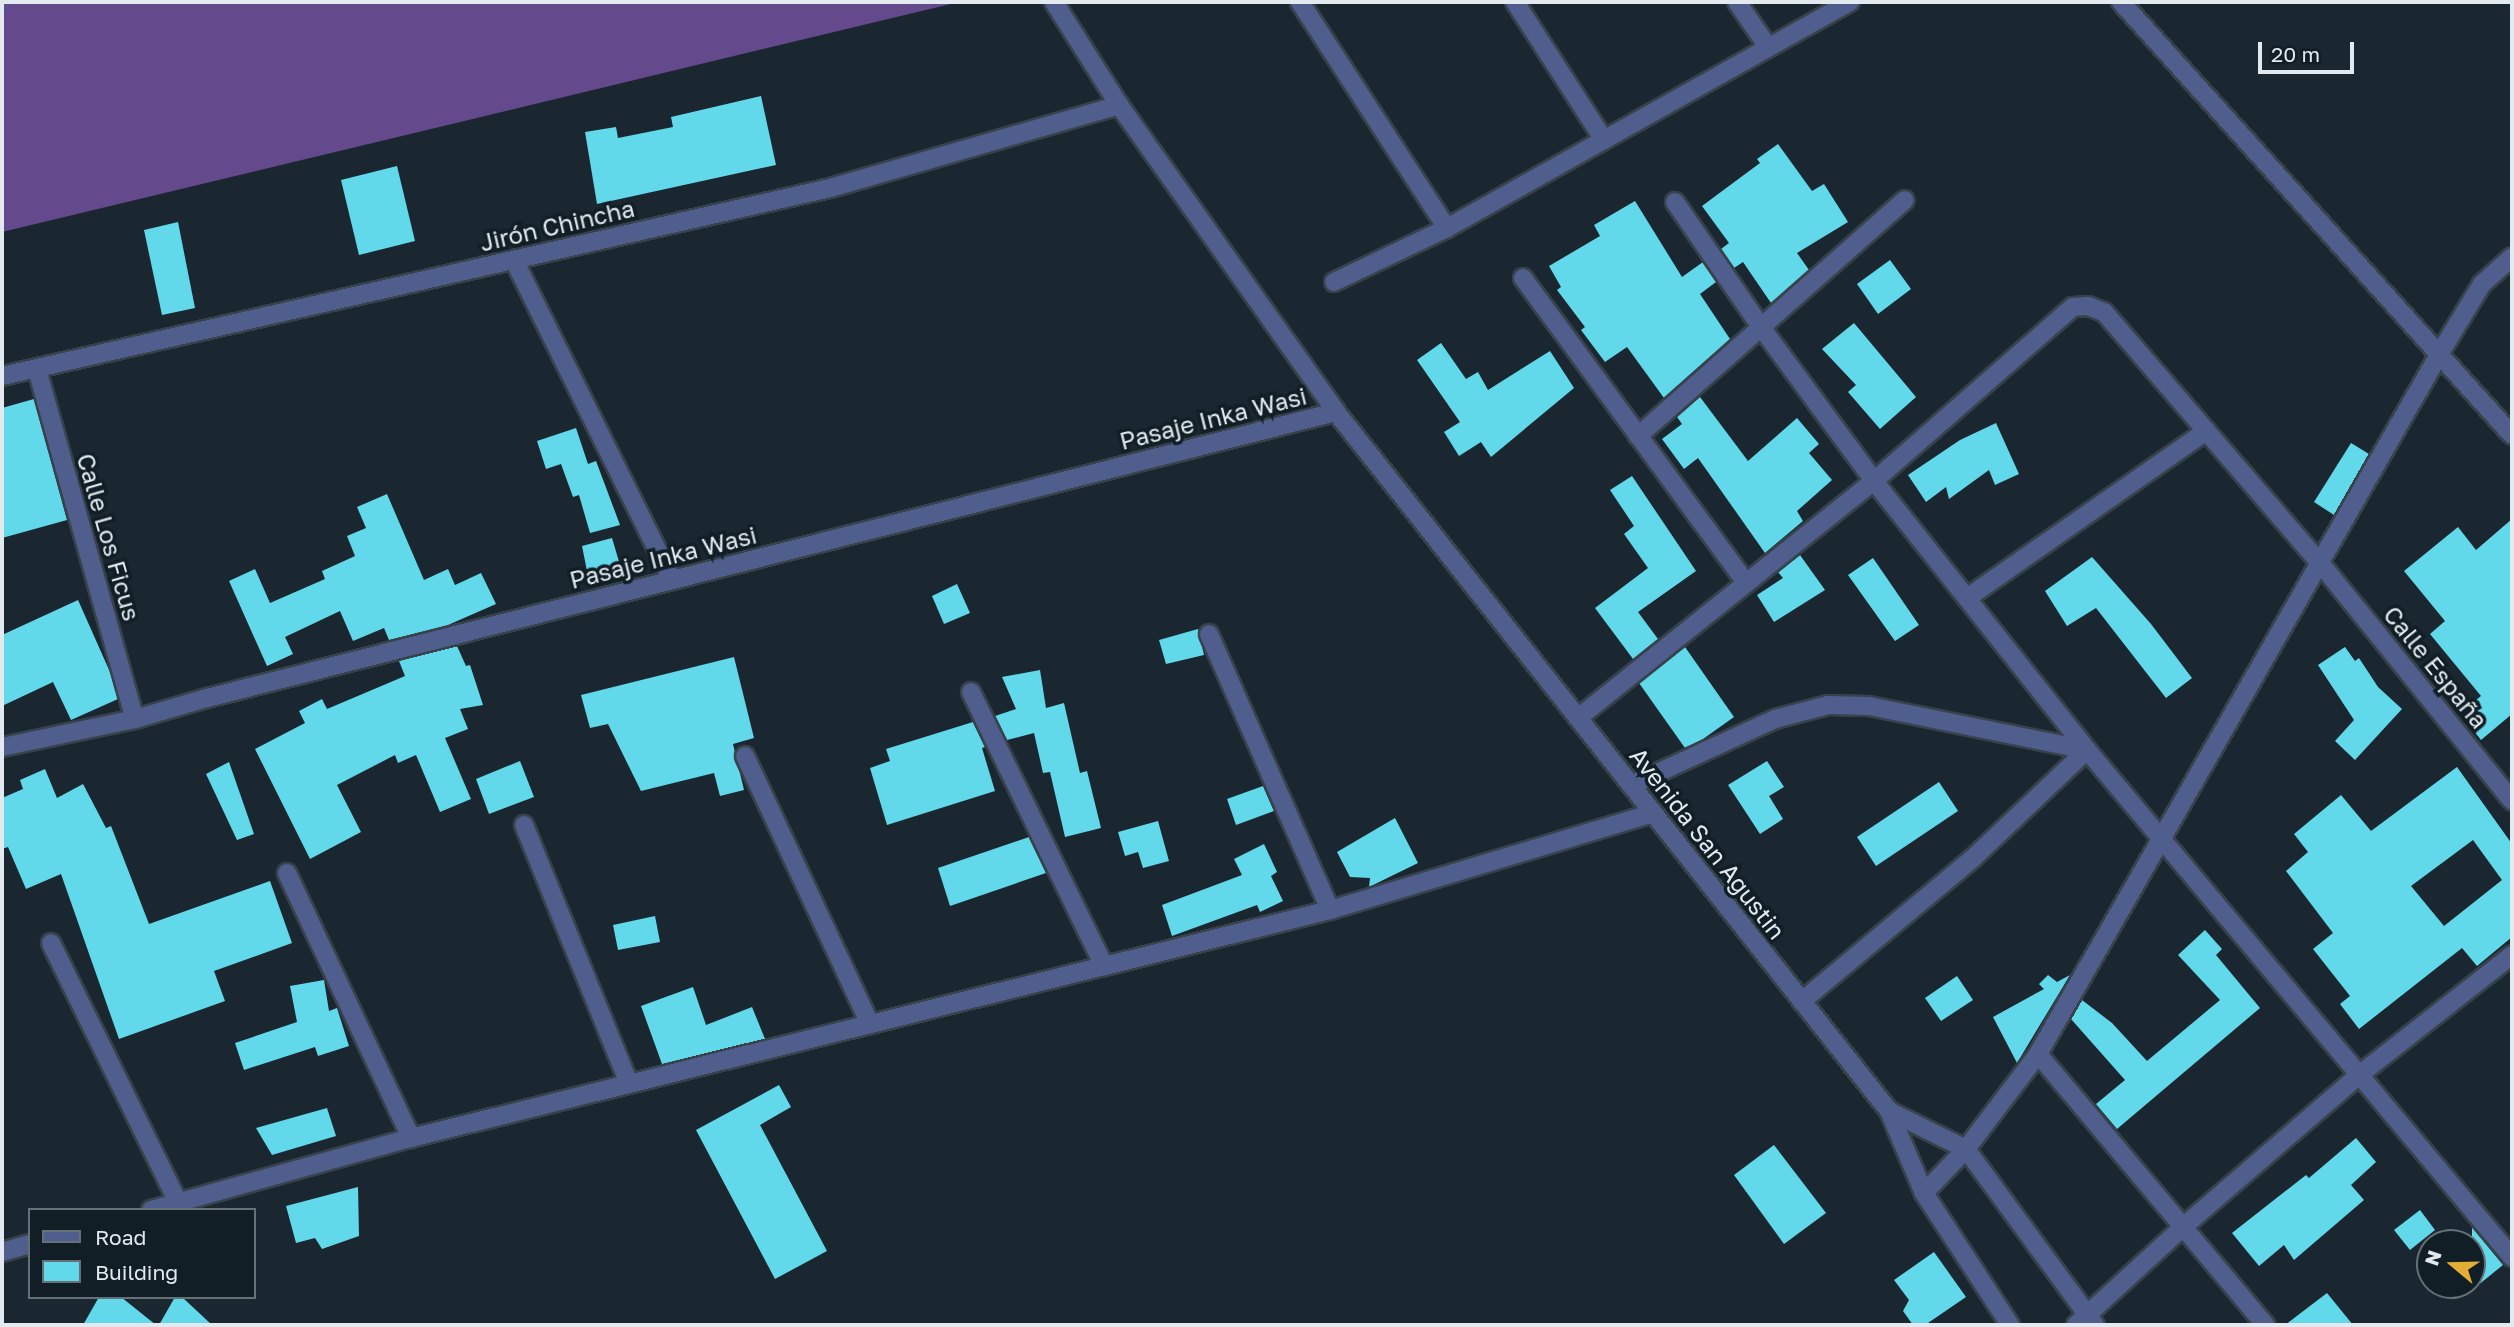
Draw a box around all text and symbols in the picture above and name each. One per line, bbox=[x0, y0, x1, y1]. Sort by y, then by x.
scale bar bbox=[2262, 28, 2358, 72]
text: 20 m bbox=[2271, 41, 2320, 67]
street label: Jirón Chincha bbox=[477, 193, 637, 257]
street label: Pasaje Inka Wasi bbox=[1117, 381, 1309, 455]
street label: Calle Los Ficus bbox=[71, 450, 147, 624]
street label: Pasaje Inka Wasi bbox=[567, 520, 759, 594]
street label: Calle España bbox=[2378, 600, 2494, 734]
street label: Avenida San Agustin bbox=[1624, 741, 1792, 945]
legend bbox=[28, 1208, 256, 1299]
text: Road bbox=[95, 1224, 146, 1250]
north arrow bbox=[2416, 1229, 2486, 1299]
text: N bbox=[2419, 1247, 2446, 1268]
text: Building bbox=[95, 1259, 178, 1285]

